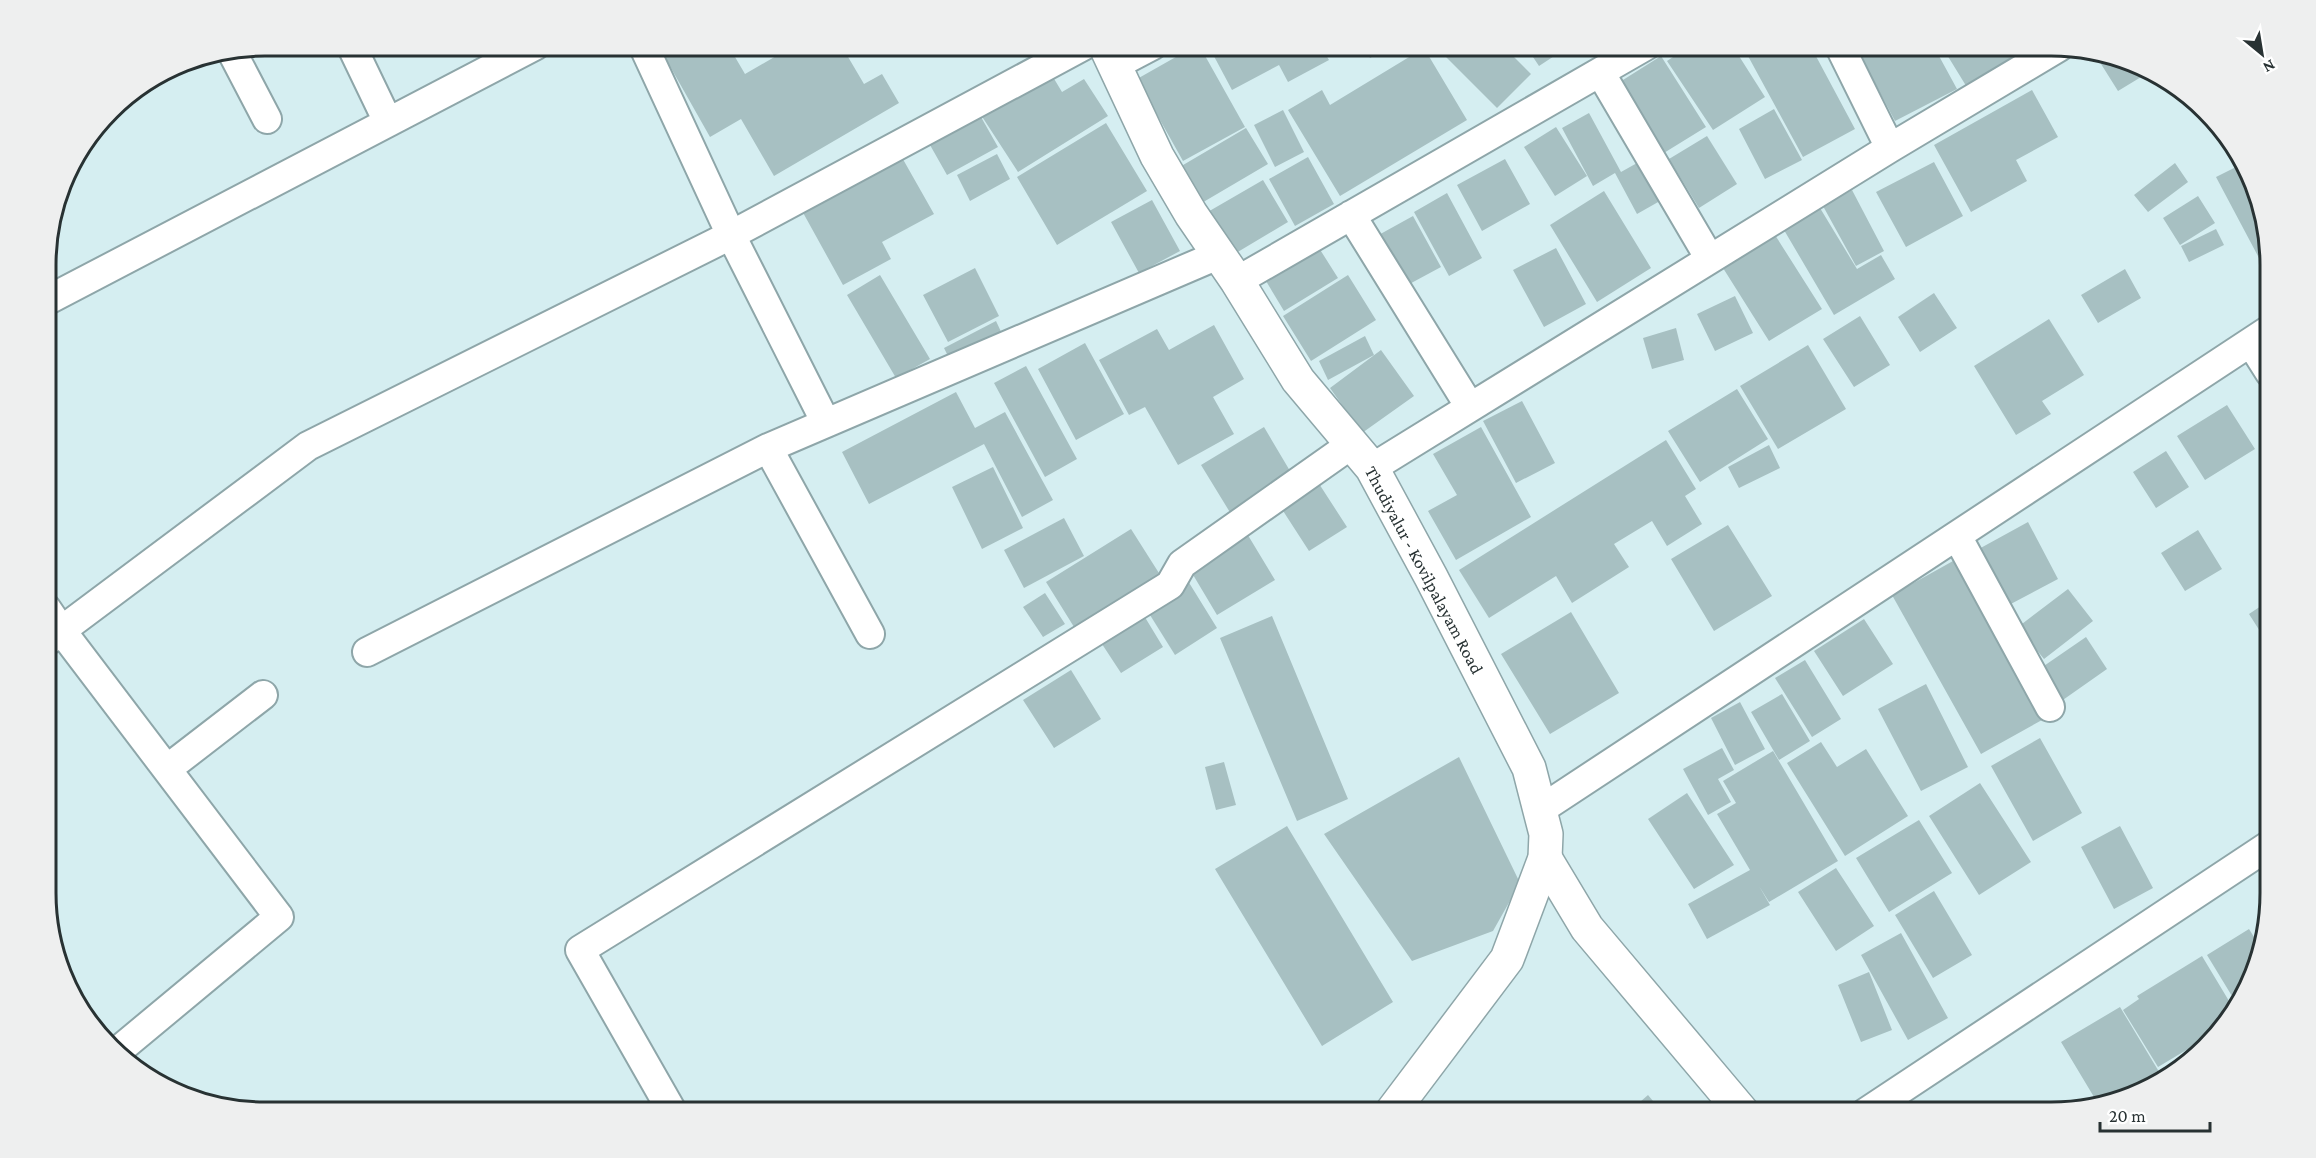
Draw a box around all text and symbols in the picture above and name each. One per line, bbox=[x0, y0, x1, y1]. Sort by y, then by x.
north arrow bbox=[2232, 24, 2292, 84]
text: N bbox=[2260, 56, 2278, 77]
street label: Thudiyalur - Kovilpalayam Road bbox=[1361, 463, 1488, 678]
scale bar bbox=[2100, 1095, 2210, 1133]
text: 20 m bbox=[2109, 1106, 2146, 1126]

